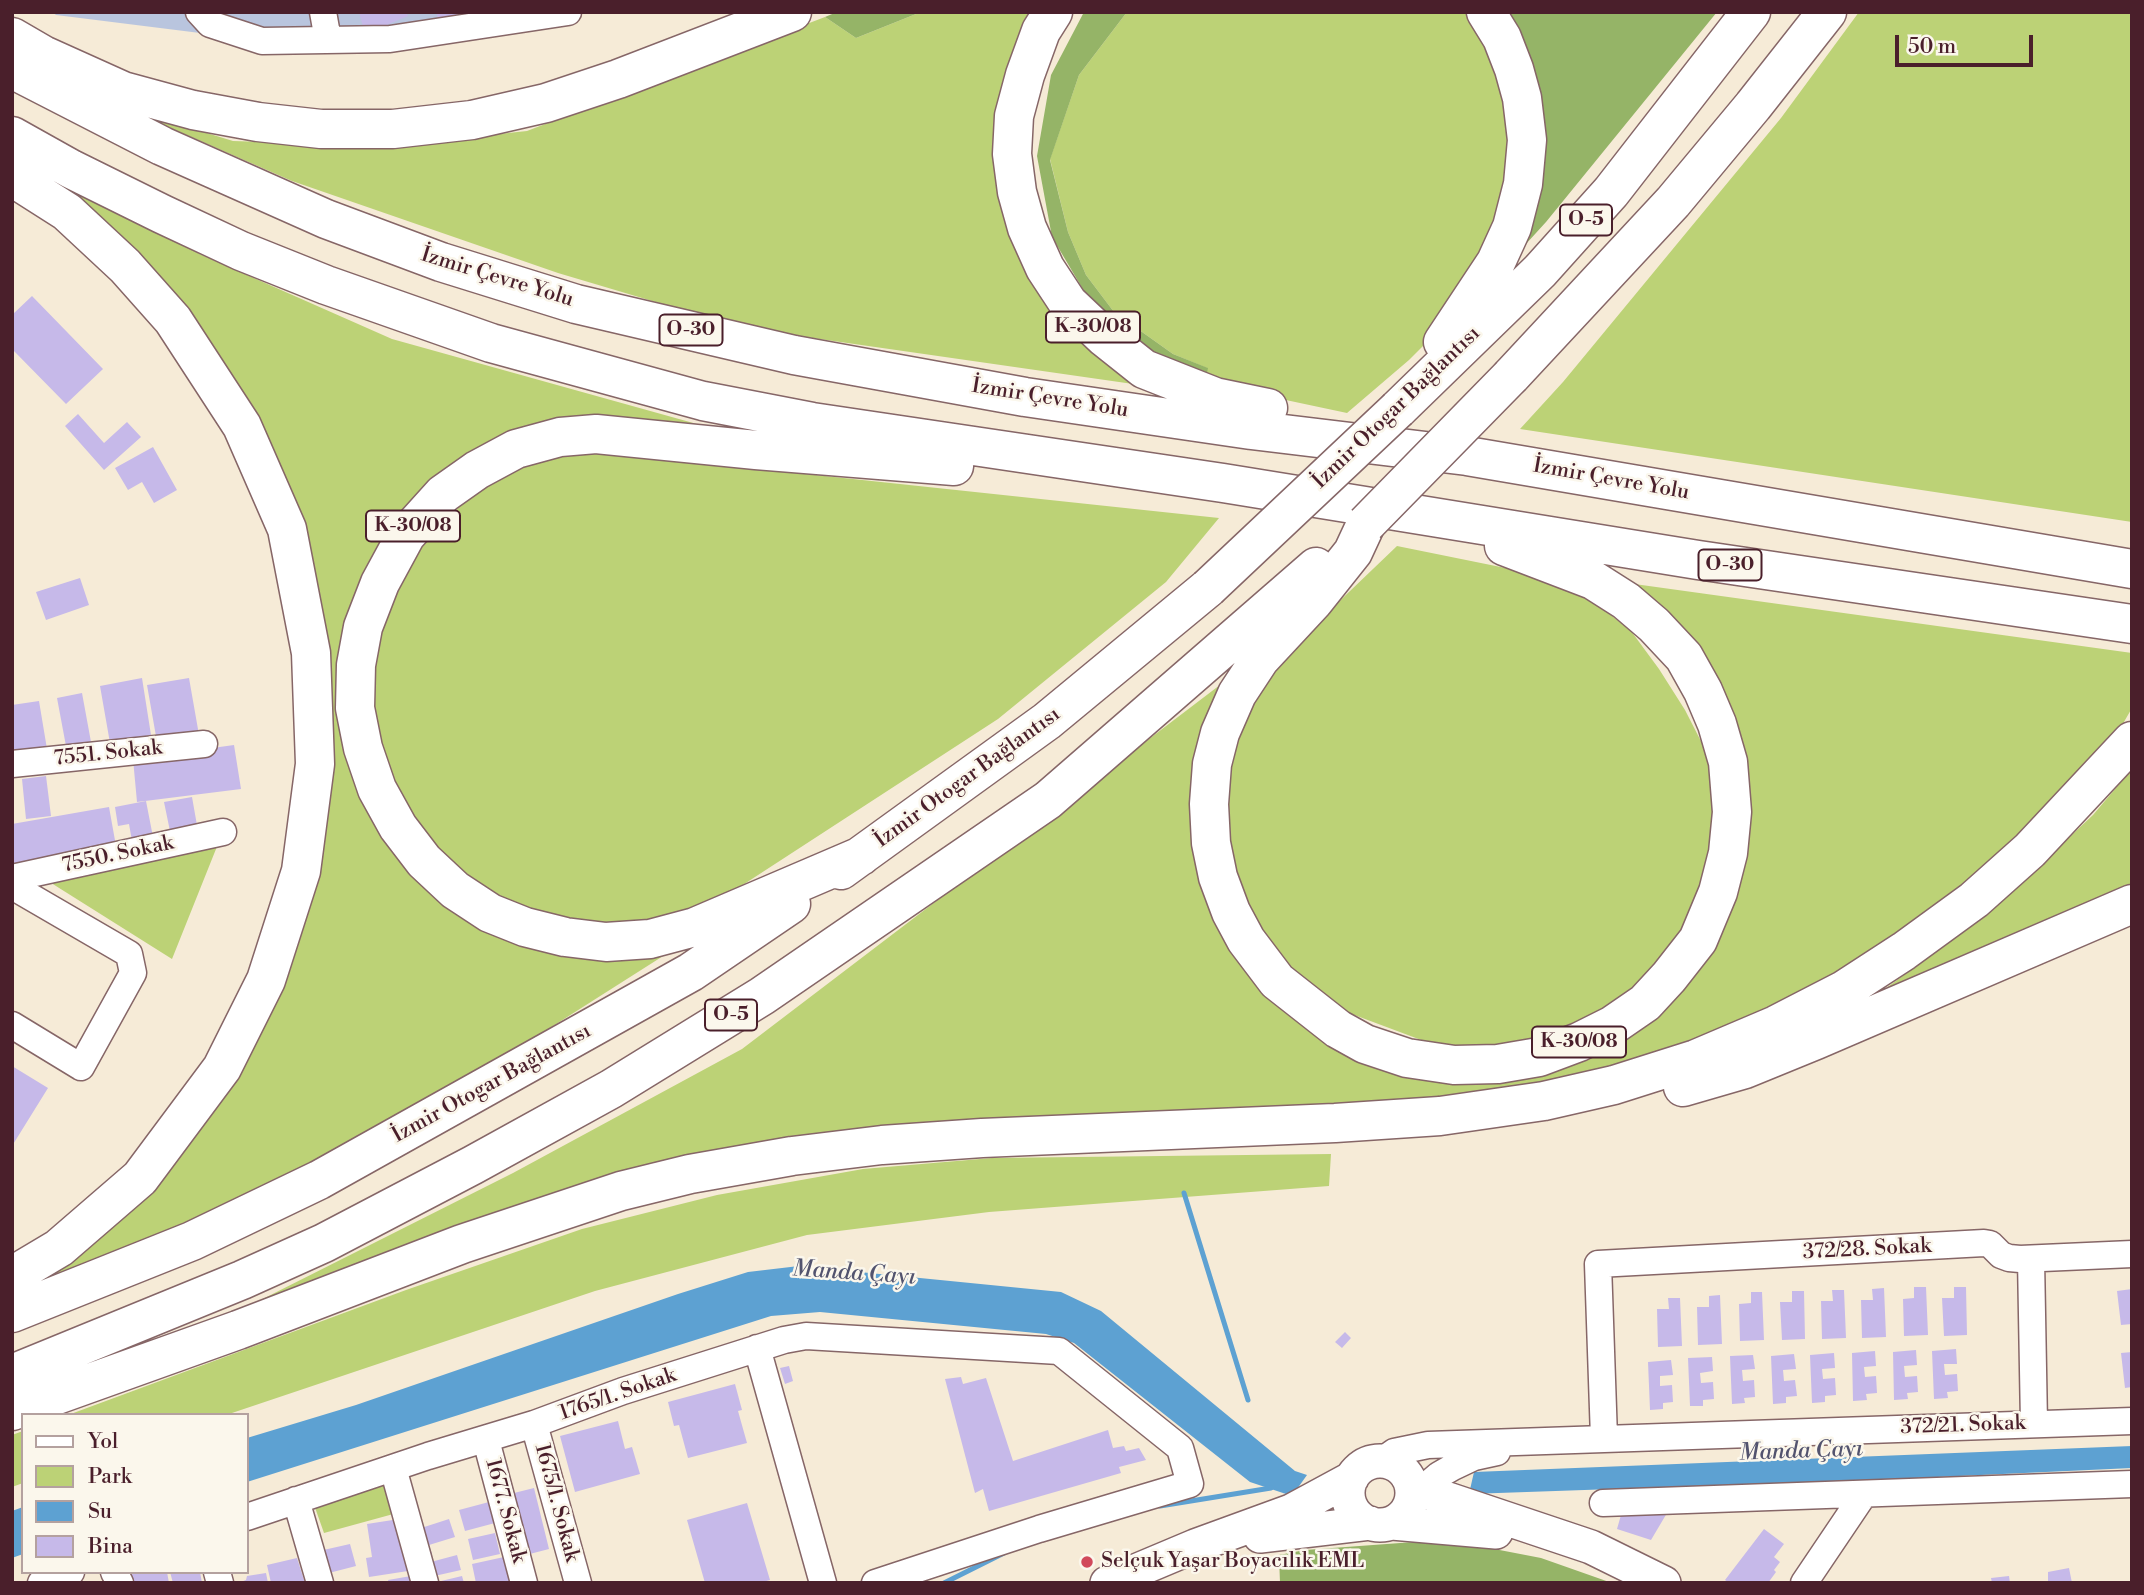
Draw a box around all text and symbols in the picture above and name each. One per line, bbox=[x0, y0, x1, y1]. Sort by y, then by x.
scale bar bbox=[1899, 21, 2037, 65]
text: 50 m bbox=[1908, 34, 1956, 60]
road number: O-5 bbox=[1560, 204, 1612, 235]
street label: İzmir Çevre Yolu bbox=[418, 243, 576, 313]
road number: K-30/08 bbox=[1046, 312, 1140, 342]
road number: O-30 bbox=[660, 314, 722, 346]
street label: İzmir Otogar Bağlantısı bbox=[1308, 321, 1486, 495]
street label: İzmir Çevre Yolu bbox=[970, 374, 1130, 424]
street label: İzmir Çevre Yolu bbox=[1531, 454, 1691, 506]
road number: K-30/08 bbox=[366, 510, 460, 541]
road number: O-30 bbox=[1698, 550, 1762, 580]
street label: İzmir Otogar Bağlantısı bbox=[870, 702, 1066, 854]
street label: 7551. Sokak bbox=[53, 736, 163, 772]
street label: 7550. Sokak bbox=[60, 831, 176, 879]
road number: O-5 bbox=[705, 1000, 757, 1030]
street label: İzmir Otogar Bağlantısı bbox=[388, 1019, 596, 1149]
road number: K-30/08 bbox=[1532, 1026, 1626, 1058]
street label: 372/28. Sokak bbox=[1802, 1234, 1932, 1266]
water label: Manda Çayı bbox=[791, 1256, 917, 1292]
street label: 1765/1. Sokak bbox=[556, 1363, 680, 1427]
street label: 372/21. Sokak bbox=[1900, 1411, 2026, 1441]
legend bbox=[21, 1413, 248, 1574]
text: Yol bbox=[88, 1429, 118, 1455]
water label: Manda Çayı bbox=[1739, 1436, 1863, 1468]
street label: 1675/1. Sokak bbox=[528, 1441, 584, 1565]
street label: 1677. Sokak bbox=[479, 1456, 531, 1566]
text: Park bbox=[88, 1464, 132, 1490]
text: Su bbox=[88, 1499, 112, 1525]
text: Bina bbox=[88, 1534, 133, 1560]
place label: Selçuk Yaşar Boyacılık EML bbox=[1101, 1549, 1364, 1575]
marker: Selçuk Yaşar Boyacılık EML bbox=[1079, 1554, 1095, 1570]

